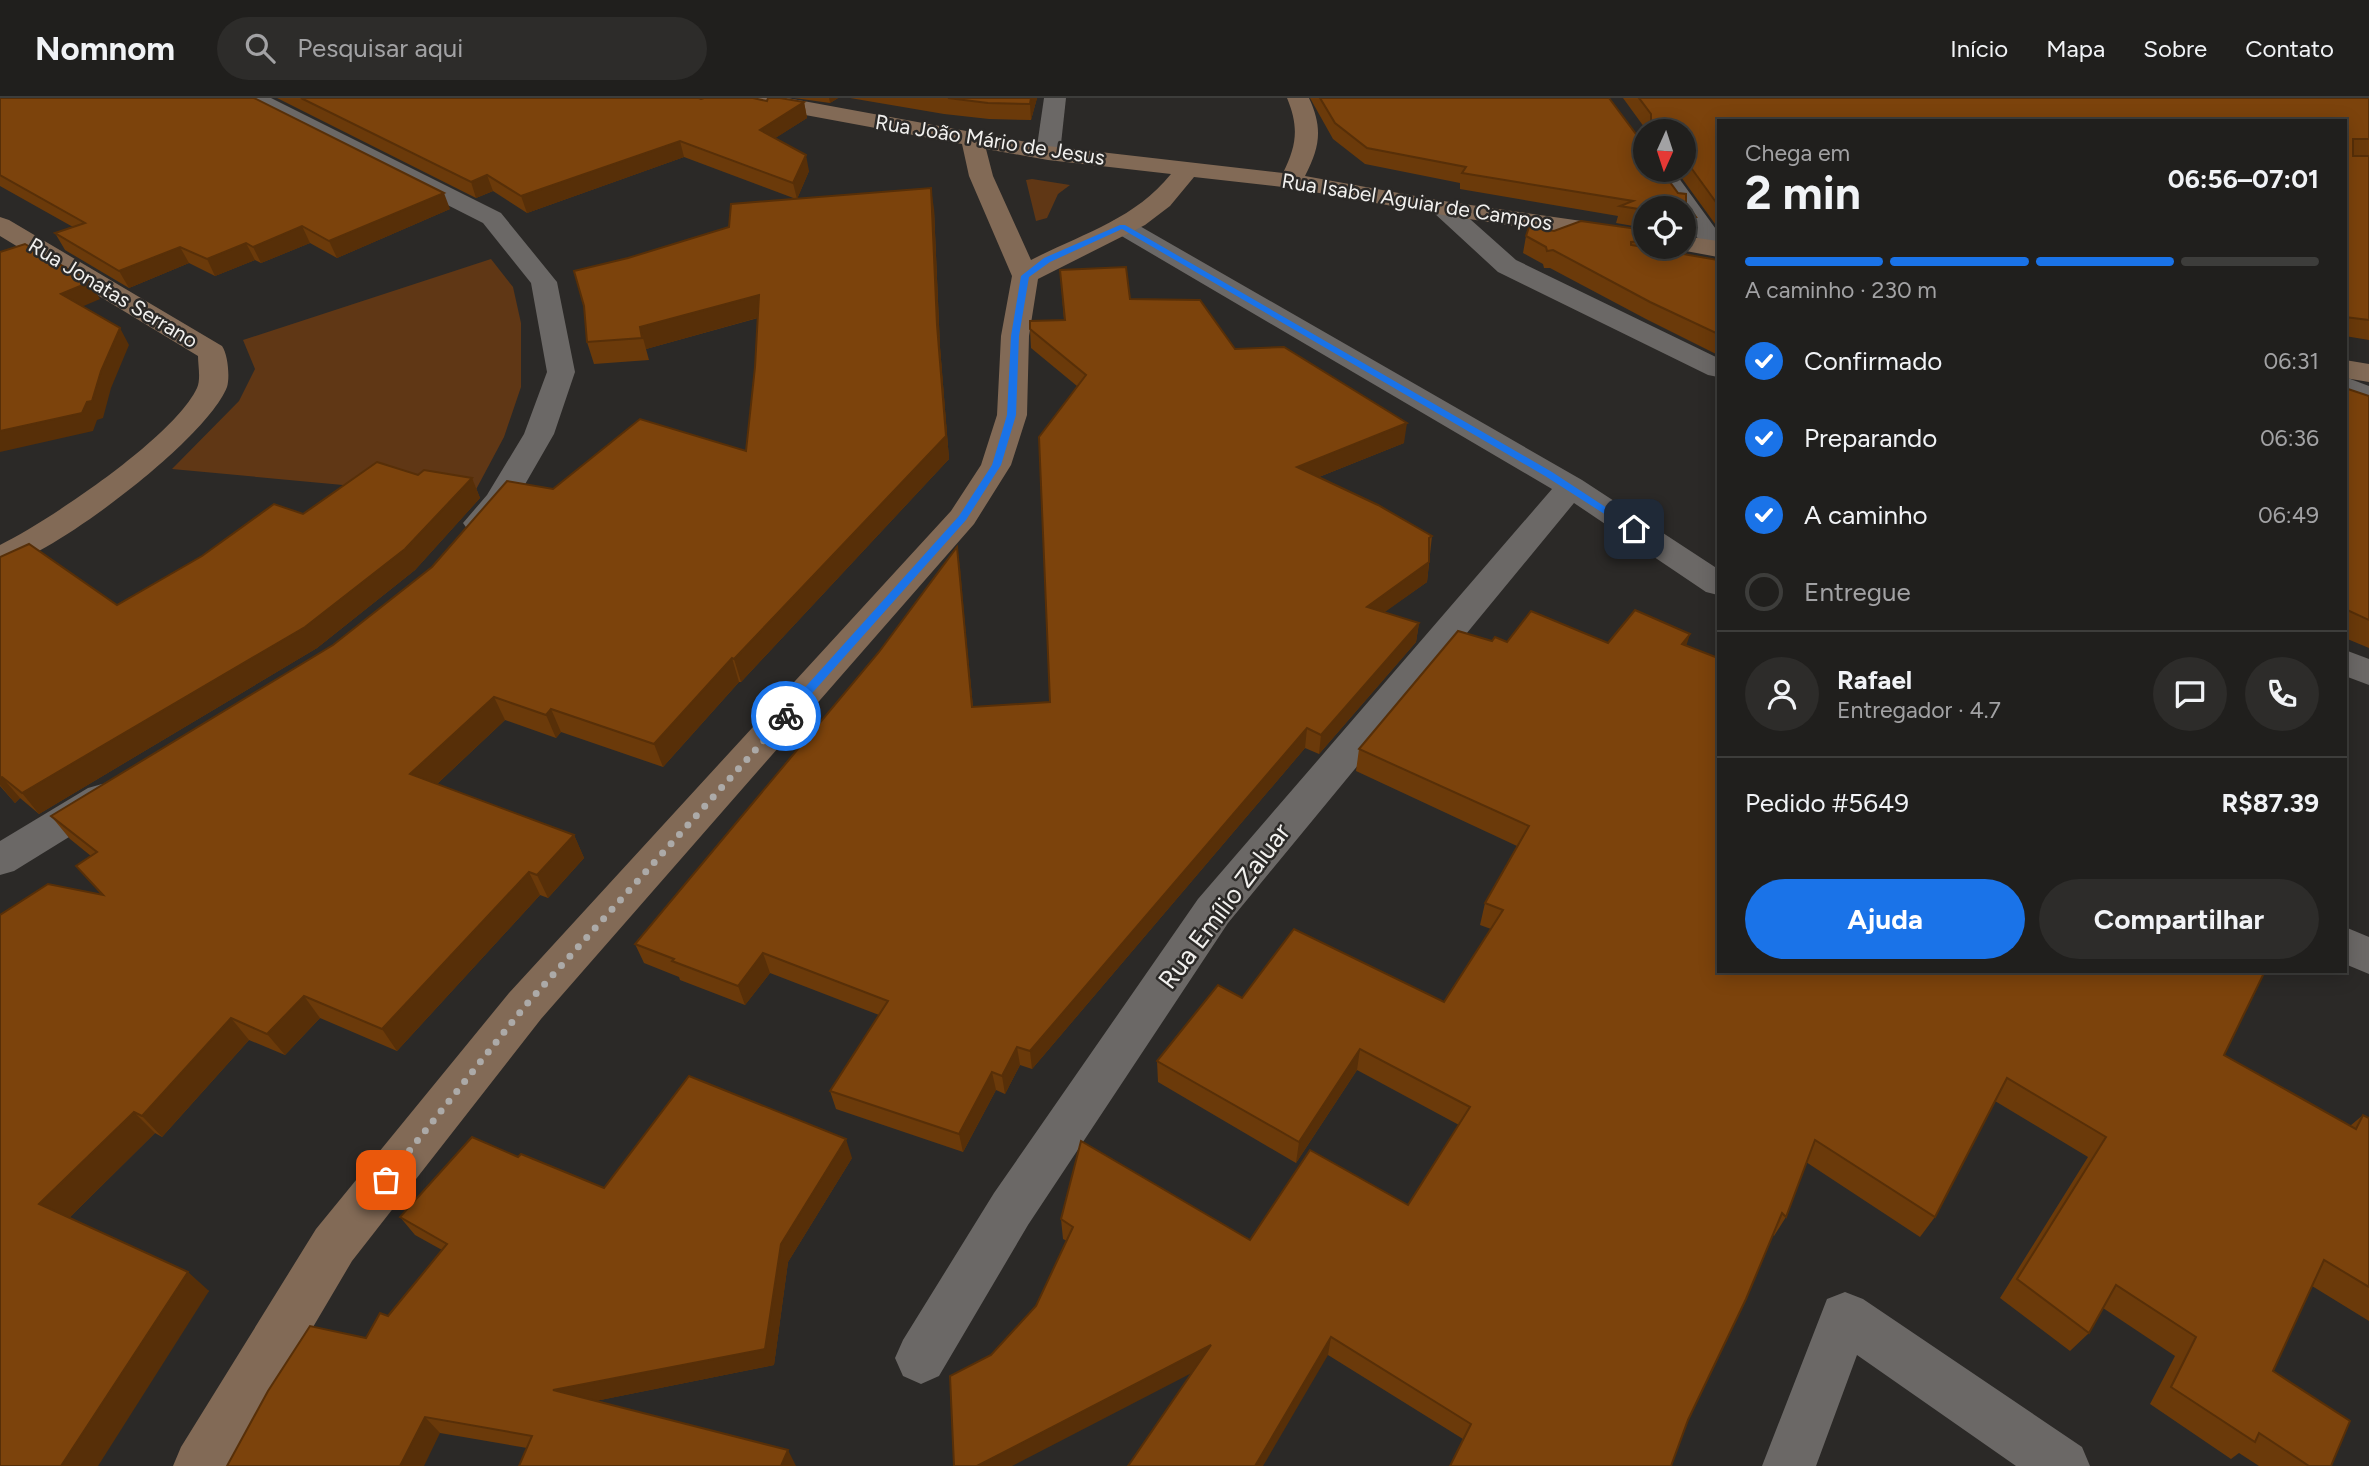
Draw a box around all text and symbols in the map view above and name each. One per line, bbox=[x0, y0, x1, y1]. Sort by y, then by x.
search box bbox=[217, 17, 707, 80]
text: Nomnom bbox=[35, 29, 175, 68]
icon: search bbox=[241, 29, 279, 67]
text: Pesquisar aqui bbox=[297, 32, 463, 64]
text: Início bbox=[1950, 34, 2008, 63]
text: Mapa bbox=[2046, 34, 2105, 63]
text: Sobre bbox=[2143, 34, 2207, 63]
text: Contato bbox=[2245, 34, 2334, 63]
street label: Rua João Mário de Jesus bbox=[873, 109, 1107, 170]
north arrow bbox=[1633, 119, 1696, 182]
map controls bbox=[1633, 119, 1696, 259]
text: Chega em bbox=[1745, 139, 1850, 167]
text: 06:56–07:01 bbox=[2168, 163, 2319, 195]
text: 2 min bbox=[1745, 165, 1861, 221]
street label: Rua Isabel Aguiar de Campos bbox=[1280, 168, 1554, 235]
button: locate bbox=[1633, 196, 1696, 259]
street label: Rua Jonatas Serrano bbox=[24, 232, 202, 353]
text: A caminho · 230 m bbox=[1745, 276, 1937, 304]
icon: check bbox=[1745, 342, 1783, 380]
text: Confirmado bbox=[1804, 345, 1942, 377]
text: 06:31 bbox=[2263, 347, 2319, 375]
icon: check bbox=[1745, 419, 1783, 457]
text: Preparando bbox=[1804, 422, 1937, 454]
text: 06:36 bbox=[2260, 424, 2319, 452]
icon: check bbox=[1745, 496, 1783, 534]
pin bbox=[1604, 499, 1664, 559]
text: A caminho bbox=[1804, 499, 1928, 531]
text: 06:49 bbox=[2258, 501, 2319, 529]
icon: home bbox=[1615, 510, 1653, 548]
text: Entregue bbox=[1804, 576, 1911, 608]
button: person bbox=[1745, 657, 1819, 731]
button: chat bbox=[2153, 657, 2227, 731]
button: phone bbox=[2245, 657, 2319, 731]
text: Rafael bbox=[1837, 664, 1912, 696]
courier bbox=[751, 681, 821, 751]
text: Entregador · 4.7 bbox=[1837, 696, 2001, 724]
icon: bike bbox=[767, 697, 805, 735]
text: Pedido #5649 bbox=[1745, 787, 1909, 819]
text: R$87.39 bbox=[2221, 787, 2319, 819]
street label: Rua Emílio Zaluar bbox=[1151, 817, 1297, 995]
button: Ajuda bbox=[1745, 879, 2025, 959]
button: Compartilhar bbox=[2039, 879, 2319, 959]
pin bbox=[356, 1150, 416, 1210]
icon: bag bbox=[367, 1161, 405, 1199]

